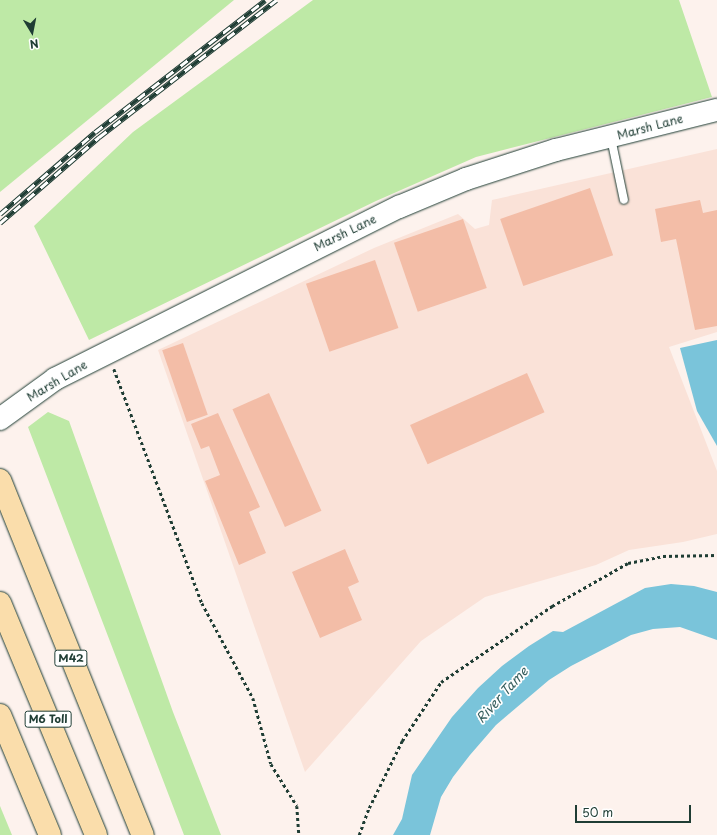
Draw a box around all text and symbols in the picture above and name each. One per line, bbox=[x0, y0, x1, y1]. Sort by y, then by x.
north arrow bbox=[12, 12, 52, 52]
text: N bbox=[28, 35, 40, 53]
street label: Marsh Lane bbox=[615, 111, 685, 143]
street label: Marsh Lane bbox=[311, 212, 379, 254]
street label: Marsh Lane bbox=[24, 357, 90, 405]
road number: M42 bbox=[54, 649, 88, 667]
water label: River Tame bbox=[473, 664, 531, 726]
road number: M6 Toll bbox=[24, 710, 72, 728]
scale bar bbox=[577, 797, 693, 823]
text: 50 m bbox=[582, 803, 613, 821]

